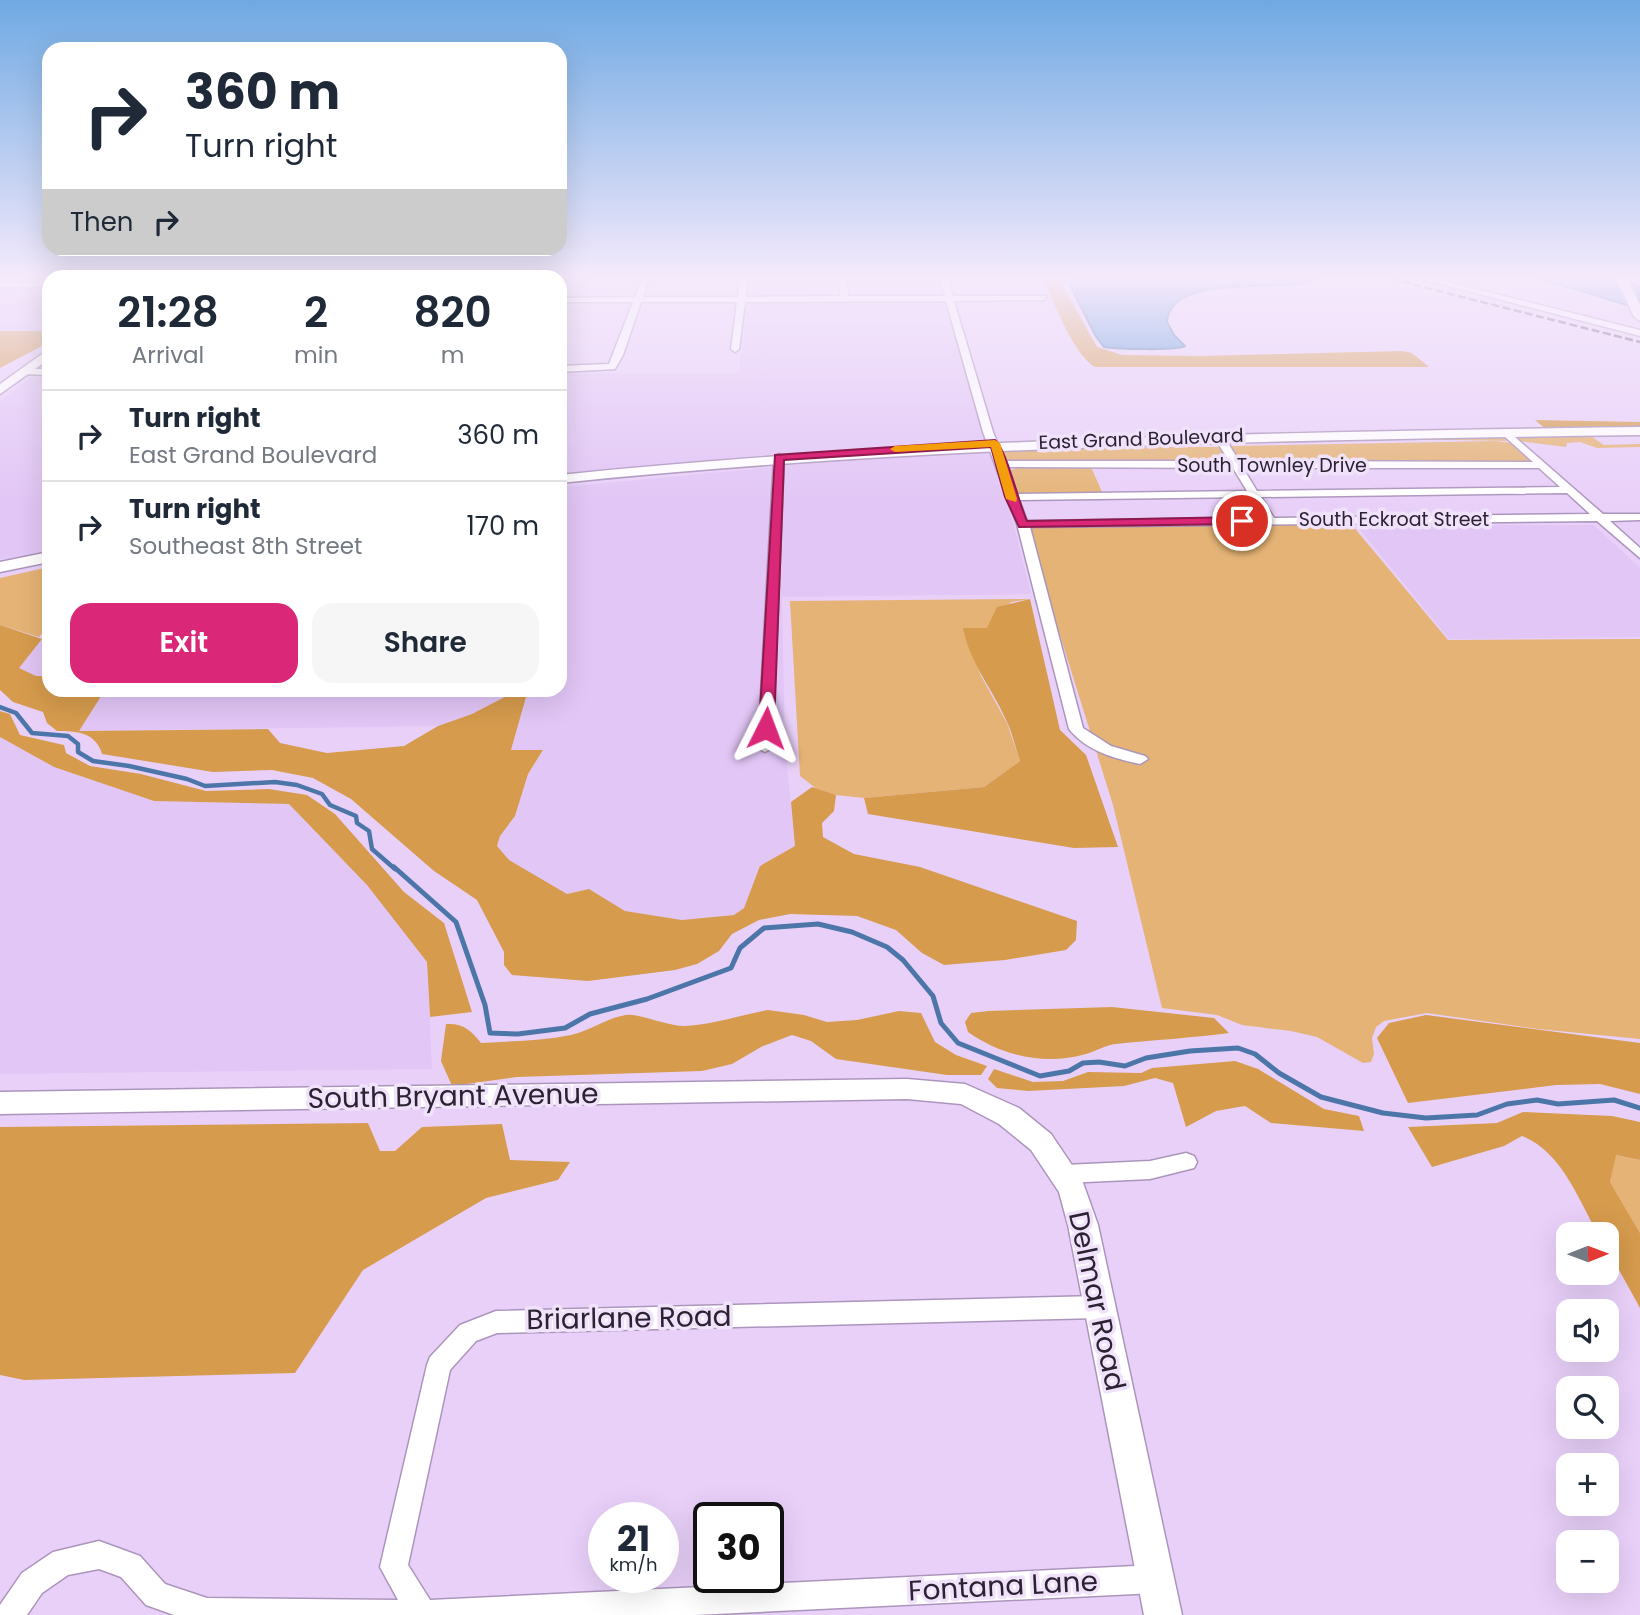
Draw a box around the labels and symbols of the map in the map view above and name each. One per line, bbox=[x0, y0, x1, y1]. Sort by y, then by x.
street label: East Grand Boulevard bbox=[1038, 422, 1244, 456]
street label: South Townley Drive bbox=[1177, 452, 1367, 479]
pin bbox=[1212, 491, 1272, 551]
street label: South Eckroat Street bbox=[1299, 506, 1489, 533]
position arrow bbox=[729, 691, 803, 765]
street label: South Bryant Avenue bbox=[307, 1074, 599, 1118]
street label: Delmar Road bbox=[1059, 1208, 1135, 1394]
north arrow bbox=[1556, 1222, 1619, 1284]
street label: Briarlane Road bbox=[526, 1297, 732, 1339]
speed limit sign: 30 bbox=[693, 1502, 784, 1593]
street label: Fontana Lane bbox=[907, 1562, 1099, 1610]

